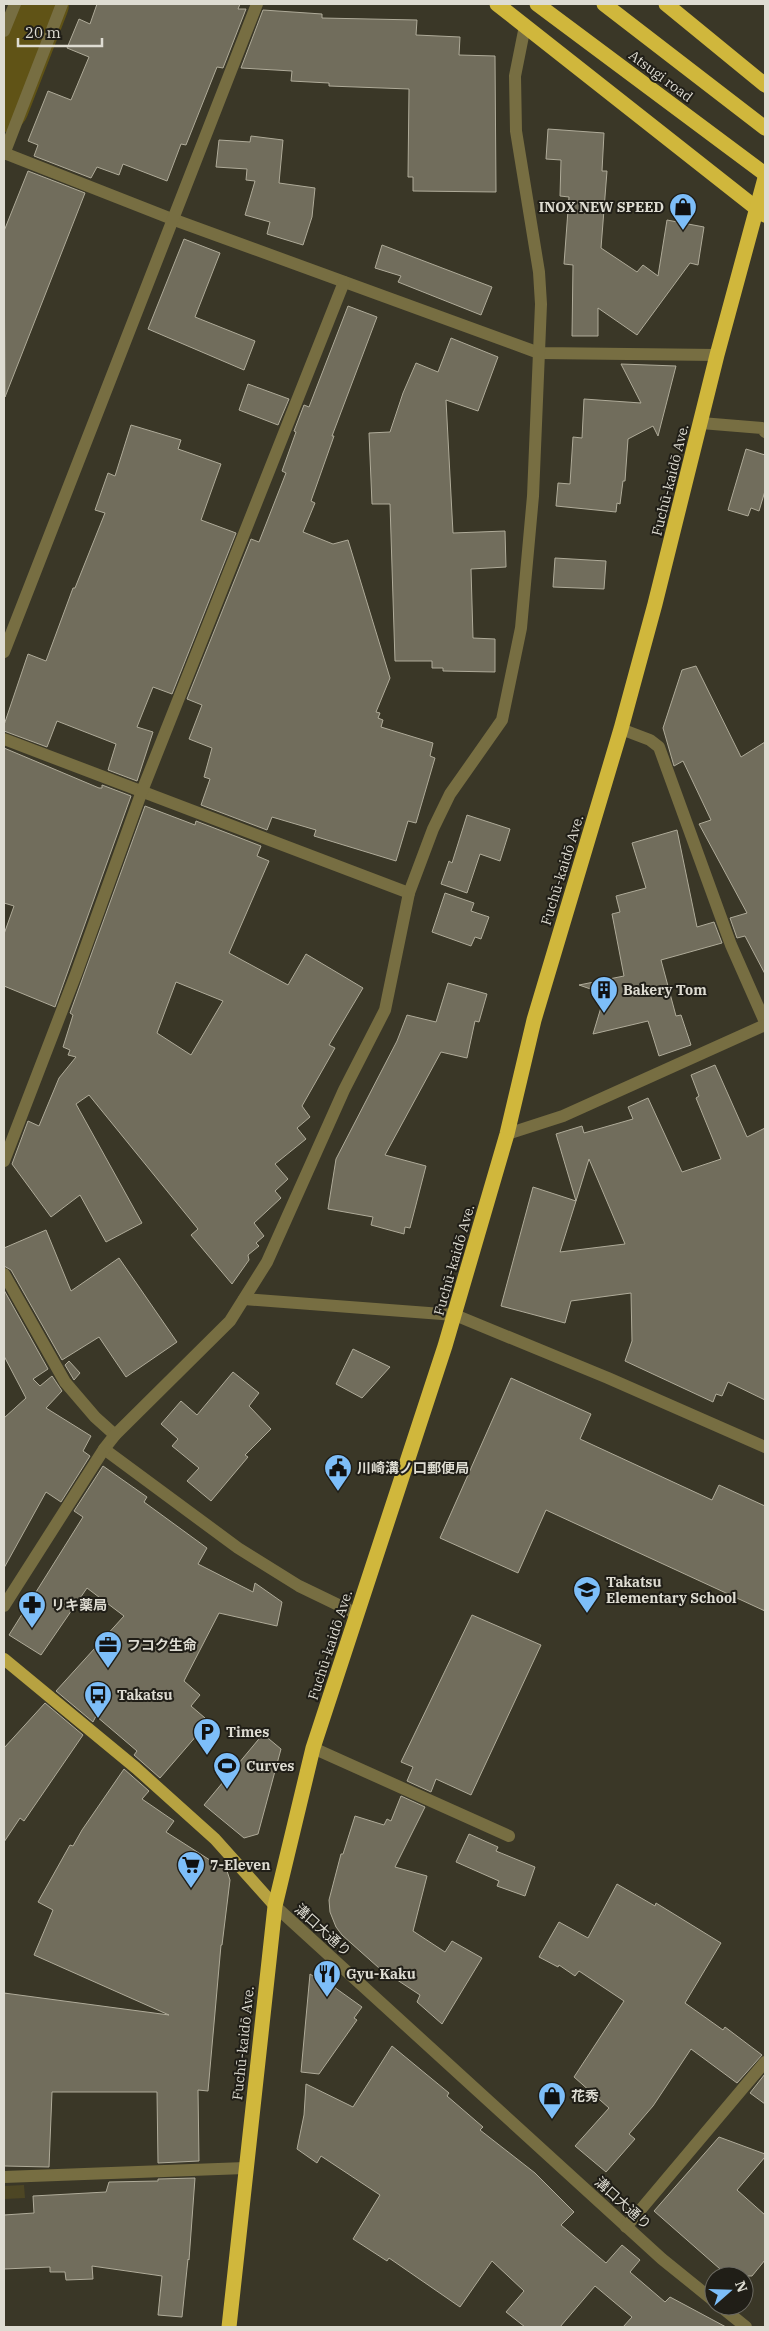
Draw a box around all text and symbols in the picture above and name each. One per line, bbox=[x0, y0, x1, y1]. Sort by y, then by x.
scale bar bbox=[18, 15, 101, 47]
text: 20 m bbox=[25, 23, 61, 42]
street label: Atsugi road bbox=[625, 46, 697, 106]
shop icon: INOX NEW SPEED bbox=[668, 192, 698, 231]
place label: INOX NEW SPEED bbox=[539, 198, 664, 216]
street label: Fuchū-kaidō Ave. bbox=[647, 422, 693, 538]
street label: Fuchū-kaidō Ave. bbox=[537, 813, 587, 927]
building icon: Bakery Tom bbox=[589, 975, 619, 1014]
place label: Bakery Tom bbox=[623, 981, 707, 999]
street label: Fuchū-kaidō Ave. bbox=[430, 1202, 478, 1318]
public building icon: 川崎溝ノ口郵便局 bbox=[323, 1453, 353, 1492]
place label: 川崎溝ノ口郵便局 bbox=[357, 1459, 469, 1477]
place label: Takatsu Elementary School bbox=[606, 1573, 737, 1607]
school or university icon: Takatsu Elementary School bbox=[572, 1575, 602, 1614]
street label: Fuchū-kaidō Ave. bbox=[304, 1588, 356, 1702]
pharmacy icon: リキ薬局 bbox=[17, 1590, 47, 1629]
place label: リキ薬局 bbox=[51, 1596, 107, 1614]
office icon: フコク生命 bbox=[93, 1630, 123, 1669]
place label: フコク生命 bbox=[127, 1636, 197, 1654]
bus stop icon: Takatsu bbox=[83, 1680, 113, 1719]
place label: Takatsu bbox=[117, 1686, 172, 1704]
parking icon: Times bbox=[192, 1717, 222, 1756]
place label: Times bbox=[226, 1723, 269, 1741]
sports icon: Curves bbox=[212, 1751, 242, 1790]
place label: Curves bbox=[246, 1757, 294, 1775]
supermarket icon: 7-Eleven bbox=[176, 1850, 206, 1889]
place label: 7-Eleven bbox=[210, 1856, 270, 1874]
street label: 溝口大通り bbox=[291, 1900, 355, 1960]
restaurant icon: Gyu-Kaku bbox=[312, 1959, 342, 1998]
place label: Gyu-Kaku bbox=[346, 1965, 416, 1983]
street label: Fuchū-kaidō Ave. bbox=[228, 1985, 258, 2101]
shop icon: 花秀 bbox=[537, 2081, 567, 2120]
place label: 花秀 bbox=[571, 2087, 599, 2105]
street label: 溝口大通り bbox=[591, 2173, 655, 2233]
north arrow bbox=[704, 2266, 754, 2316]
text: N bbox=[731, 2278, 752, 2295]

